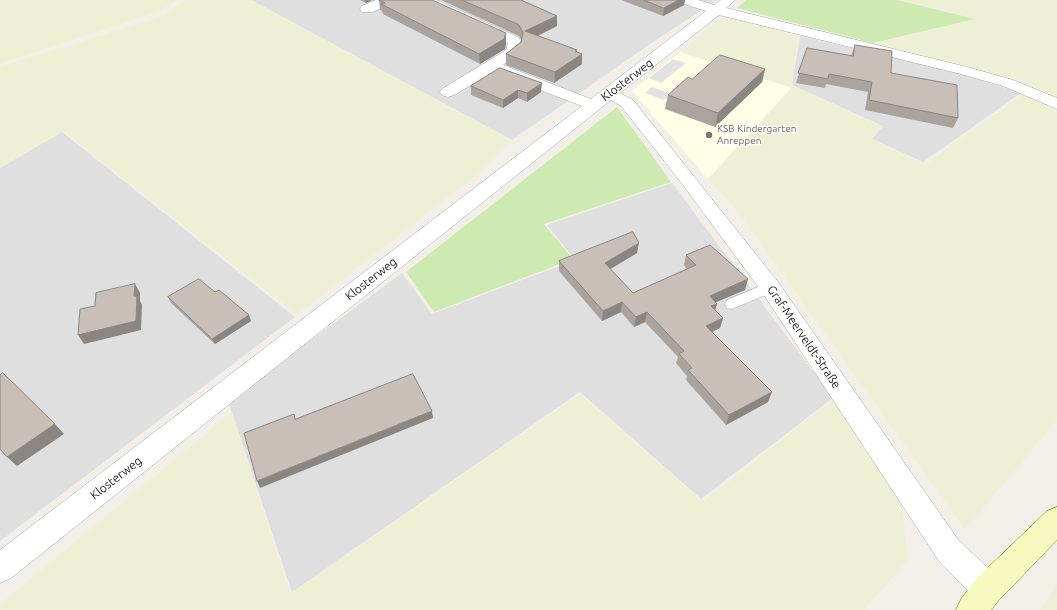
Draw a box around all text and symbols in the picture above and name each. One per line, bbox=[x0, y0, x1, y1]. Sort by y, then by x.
street label: Klosterweg bbox=[598, 56, 656, 104]
place label: KSB Kindergarten Anreppen bbox=[717, 123, 796, 146]
marker: KSB Kindergarten Anreppen bbox=[704, 130, 714, 140]
street label: Klosterweg bbox=[342, 254, 400, 304]
street label: Graf-Meerveldt-Straße bbox=[764, 283, 844, 391]
street label: Klosterweg bbox=[87, 453, 145, 503]

